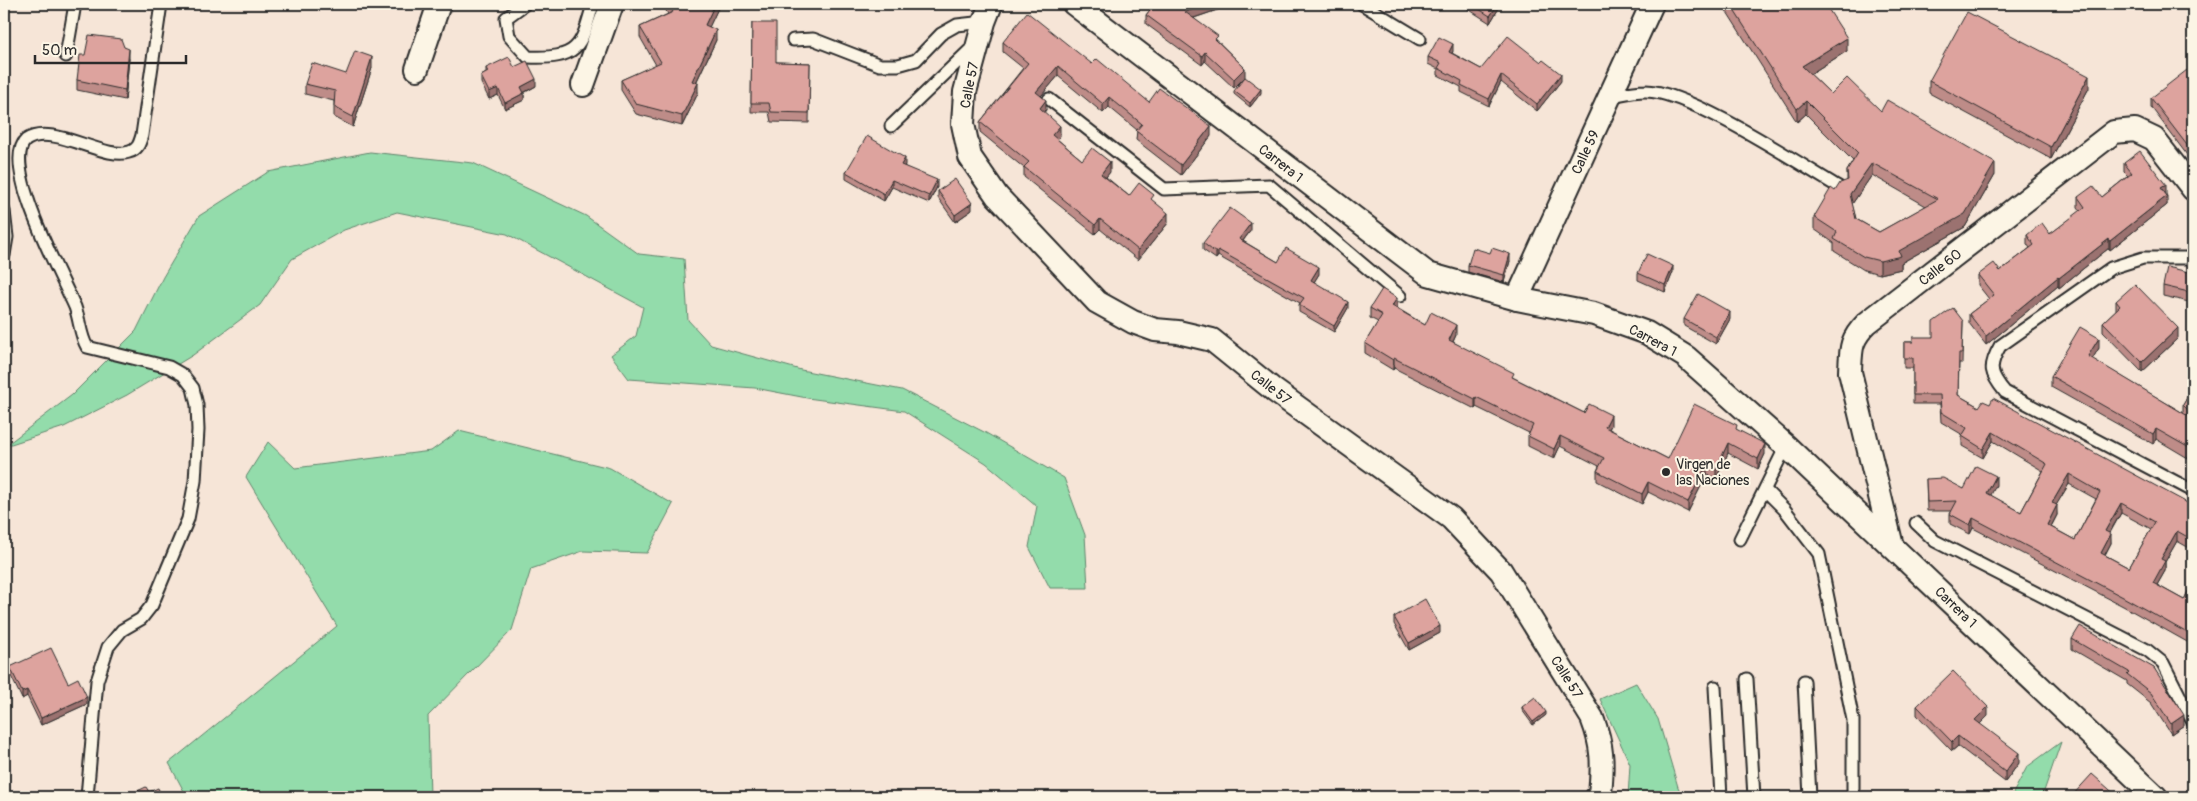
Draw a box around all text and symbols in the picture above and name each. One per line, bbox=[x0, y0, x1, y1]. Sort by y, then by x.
scale bar bbox=[35, 32, 186, 64]
text: 50 m bbox=[42, 41, 77, 60]
street label: Calle 57 bbox=[957, 60, 982, 110]
street label: Calle 59 bbox=[1568, 128, 1603, 177]
street label: Carrera 1 bbox=[1255, 141, 1306, 186]
street label: Calle 60 bbox=[1916, 245, 1965, 289]
street label: Carrera 1 bbox=[1626, 321, 1680, 360]
street label: Calle 57 bbox=[1247, 366, 1295, 409]
place label: Virgen de las Naciones bbox=[1676, 456, 1750, 489]
marker: Virgen de las Naciones bbox=[1660, 466, 1672, 478]
street label: Carrera 1 bbox=[1931, 583, 1980, 631]
street label: Calle 57 bbox=[1547, 653, 1586, 702]

